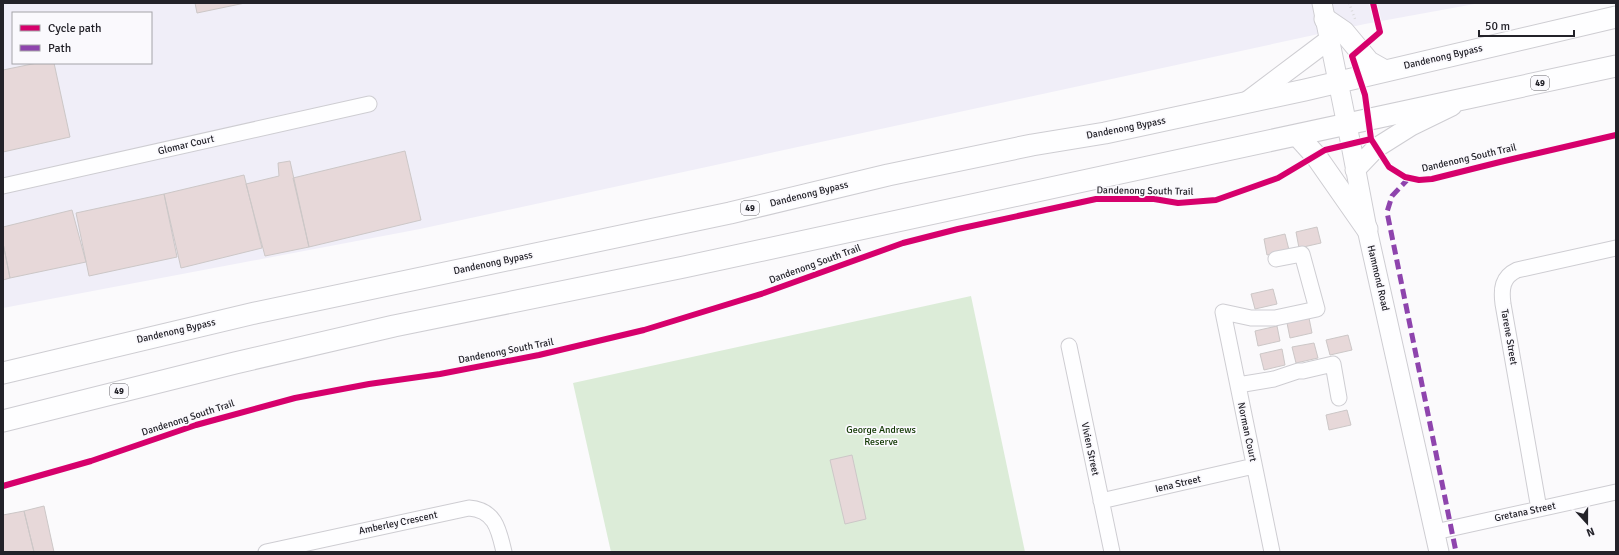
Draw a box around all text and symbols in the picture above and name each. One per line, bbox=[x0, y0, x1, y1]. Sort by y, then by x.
legend bbox=[12, 12, 152, 64]
scale bar bbox=[1479, 12, 1574, 38]
text: 50 m bbox=[1485, 19, 1510, 34]
text: Cycle path bbox=[48, 21, 101, 36]
text: Path bbox=[48, 41, 71, 56]
street label: Dandenong Bypass bbox=[1402, 42, 1484, 72]
road number: 49 bbox=[1531, 76, 1549, 90]
street label: Dandenong Bypass bbox=[1085, 114, 1167, 142]
street label: Glomar Court bbox=[157, 133, 216, 157]
street label: Dandenong South Trail bbox=[1420, 141, 1518, 175]
street label: Dandenong Bypass bbox=[768, 178, 850, 210]
street label: Dandenong South Trail bbox=[1096, 184, 1194, 198]
road number: 49 bbox=[741, 201, 759, 215]
street label: Dandenong South Trail bbox=[767, 242, 863, 286]
street label: Hammond Road bbox=[1365, 244, 1391, 312]
street label: Dandenong Bypass bbox=[452, 249, 534, 277]
street label: Tarene Street bbox=[1498, 308, 1520, 366]
street label: Dandenong Bypass bbox=[135, 316, 217, 346]
street label: Dandenong South Trail bbox=[457, 336, 555, 366]
road number: 49 bbox=[110, 384, 128, 398]
street label: Dandenong South Trail bbox=[140, 397, 236, 439]
street label: Norman Court bbox=[1235, 401, 1259, 463]
street label: Vivien Street bbox=[1078, 421, 1102, 477]
park label: George Andrews Reserve bbox=[846, 424, 916, 448]
street label: Iena Street bbox=[1154, 473, 1203, 495]
street label: Gretana Street bbox=[1493, 500, 1557, 524]
north arrow bbox=[1567, 503, 1607, 543]
street label: Amberley Crescent bbox=[358, 509, 439, 537]
text: N bbox=[1585, 524, 1596, 539]

